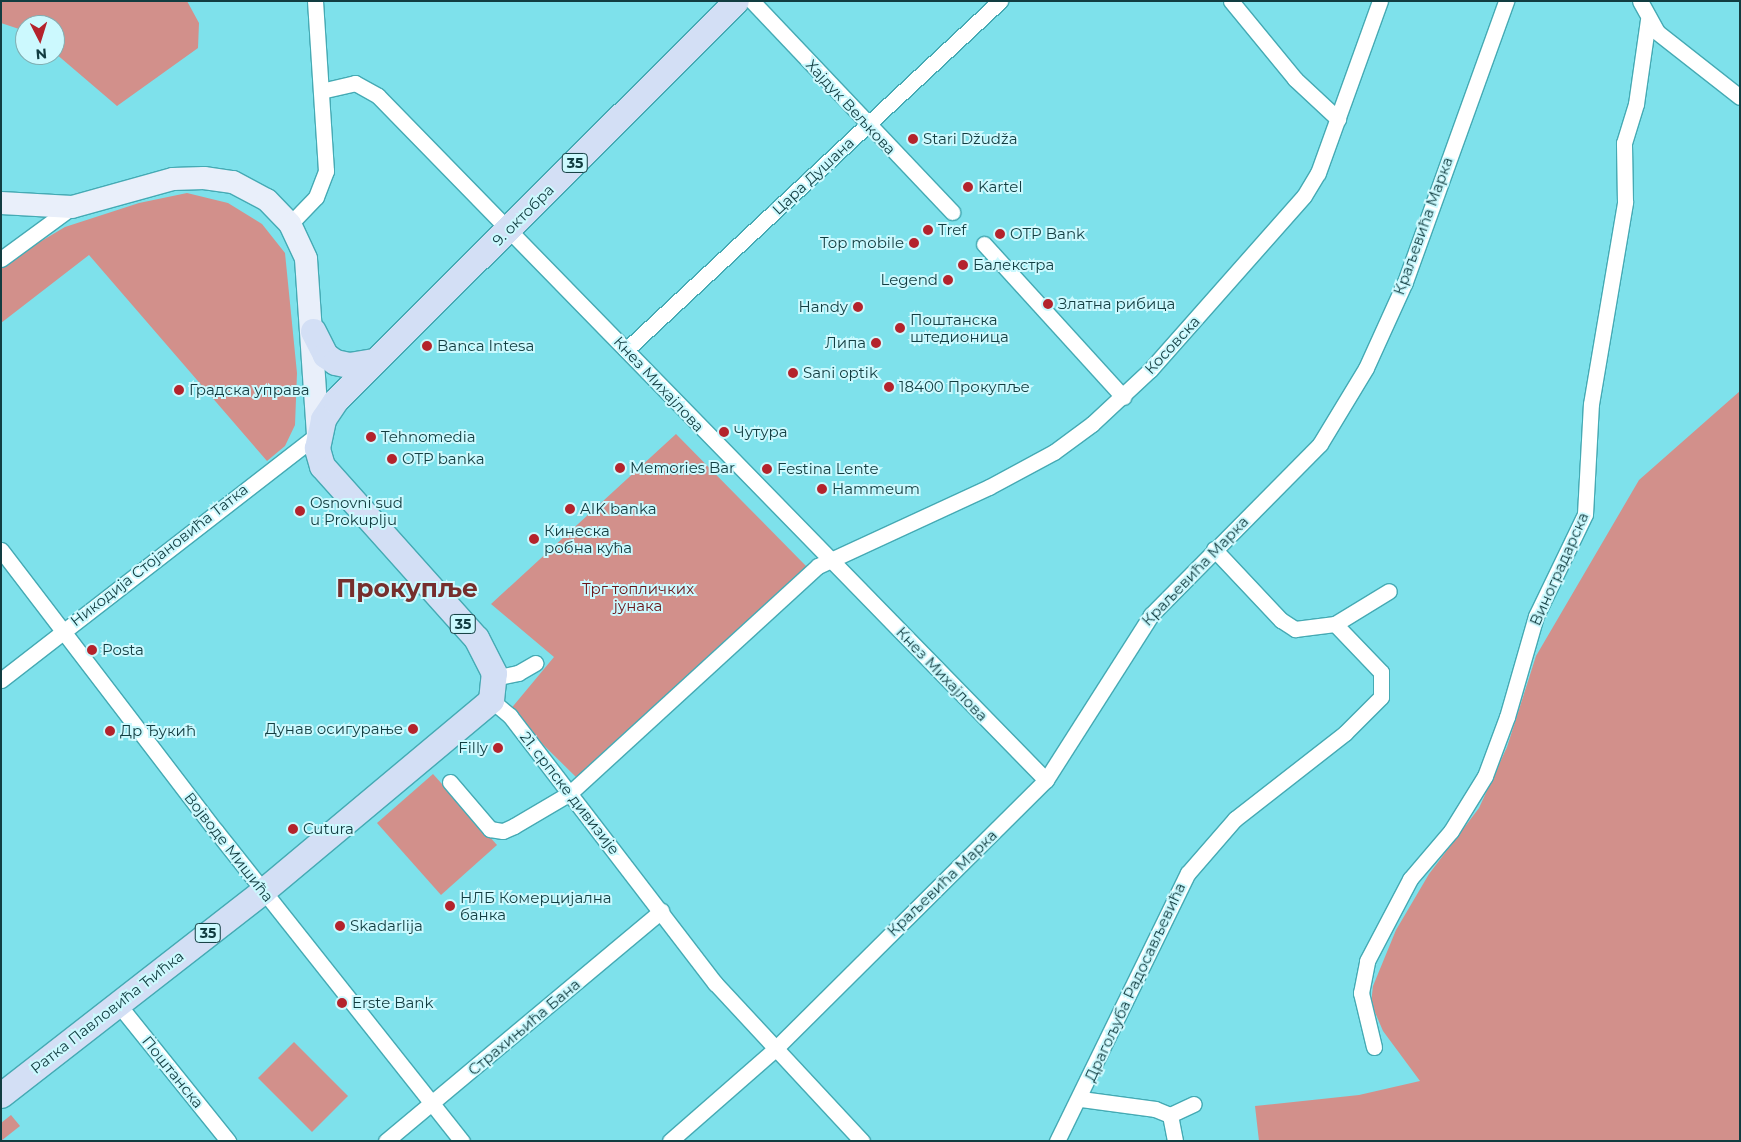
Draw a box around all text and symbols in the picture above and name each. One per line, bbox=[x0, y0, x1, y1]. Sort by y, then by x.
north arrow bbox=[15, 15, 65, 65]
text: N bbox=[35, 44, 48, 63]
street label: Хајдук Вељкова bbox=[802, 56, 900, 158]
place label: Stari Džudža bbox=[923, 130, 1018, 148]
street label: Цара Душана bbox=[768, 133, 858, 219]
marker: Stari Džudža bbox=[907, 133, 919, 145]
road number: 35 bbox=[561, 152, 589, 174]
street label: Краљевића Марка bbox=[1390, 155, 1456, 297]
place label: Kartel bbox=[978, 178, 1022, 196]
street label: 9. октобра bbox=[489, 181, 557, 249]
marker: Kartel bbox=[962, 181, 974, 193]
place label: Tref bbox=[938, 221, 966, 239]
marker: Tref bbox=[922, 224, 934, 236]
place label: OTP Bank bbox=[1010, 225, 1085, 243]
marker: OTP Bank bbox=[994, 228, 1006, 240]
place label: Top mobile bbox=[820, 234, 904, 252]
marker: Top mobile bbox=[908, 237, 920, 249]
place label: Балекстра bbox=[973, 256, 1054, 274]
marker: Балекстра bbox=[957, 259, 969, 271]
place label: Legend bbox=[881, 271, 938, 289]
marker: Legend bbox=[942, 274, 954, 286]
place label: Златна рибица bbox=[1058, 295, 1175, 313]
place label: Handy bbox=[799, 298, 848, 316]
marker: Златна рибица bbox=[1042, 298, 1054, 310]
marker: Handy bbox=[852, 301, 864, 313]
place label: Поштанска штедионица bbox=[910, 310, 1009, 345]
street label: Косовска bbox=[1141, 312, 1203, 378]
marker: Поштанска штедионица bbox=[894, 322, 906, 334]
street label: Кнез Михајлова bbox=[610, 333, 708, 435]
place label: Липа bbox=[825, 334, 866, 352]
place label: Banca Intesa bbox=[437, 337, 534, 355]
marker: Липа bbox=[870, 337, 882, 349]
marker: Banca Intesa bbox=[421, 340, 433, 352]
place label: Sani optik bbox=[803, 364, 878, 382]
marker: Sani optik bbox=[787, 367, 799, 379]
place label: 18400 Прокупље bbox=[899, 378, 1030, 396]
place label: Градска управа bbox=[189, 381, 310, 399]
marker: 18400 Прокупље bbox=[883, 381, 895, 393]
marker: Градска управа bbox=[173, 384, 185, 396]
place label: Чутура bbox=[734, 423, 788, 441]
marker: Чутура bbox=[718, 426, 730, 438]
place label: Tehnomedia bbox=[381, 428, 476, 446]
marker: Tehnomedia bbox=[365, 431, 377, 443]
place label: OTP banka bbox=[402, 450, 485, 468]
marker: OTP banka bbox=[386, 453, 398, 465]
place label: Memories Bar bbox=[630, 459, 735, 477]
place label: Festina Lente bbox=[777, 460, 878, 478]
marker: Memories Bar bbox=[614, 462, 626, 474]
marker: Festina Lente bbox=[761, 463, 773, 475]
street label: Никодија Стојановића Татка bbox=[67, 480, 251, 630]
place label: Hammeum bbox=[832, 480, 920, 498]
marker: Hammeum bbox=[816, 483, 828, 495]
place label: Osnovni sud u Prokuplju bbox=[310, 493, 403, 528]
place label: AIK banka bbox=[580, 500, 657, 518]
marker: AIK banka bbox=[564, 503, 576, 515]
marker: Osnovni sud u Prokuplju bbox=[294, 505, 306, 517]
street label: Виноградарска bbox=[1526, 510, 1592, 628]
street label: Краљевића Марка bbox=[1138, 512, 1252, 630]
place label: Кинеска робна кућа bbox=[544, 521, 632, 556]
marker: Кинеска робна кућа bbox=[528, 533, 540, 545]
district label: Прокупље bbox=[336, 573, 478, 603]
park label: Трг топличких јунака bbox=[582, 579, 694, 614]
road number: 35 bbox=[449, 612, 477, 636]
street label: Кнез Михајлова bbox=[892, 623, 992, 725]
place label: Posta bbox=[102, 641, 144, 659]
marker: Posta bbox=[86, 644, 98, 656]
place label: Дунав осигурање bbox=[265, 720, 403, 738]
place label: Др Ђукић bbox=[120, 722, 196, 740]
marker: Дунав осигурање bbox=[407, 723, 419, 735]
marker: Др Ђукић bbox=[104, 725, 116, 737]
street label: 21. српске дивизије bbox=[516, 728, 624, 858]
place label: Filly bbox=[458, 739, 488, 757]
marker: Filly bbox=[492, 742, 504, 754]
street label: Војводе Мишића bbox=[181, 789, 277, 905]
place label: Cutura bbox=[303, 820, 354, 838]
marker: Cutura bbox=[287, 823, 299, 835]
street label: Краљевића Марка bbox=[883, 826, 1001, 940]
street label: Драгољуба Радосављевића bbox=[1081, 880, 1189, 1084]
place label: НЛБ Комерцијална банка bbox=[460, 888, 612, 923]
marker: НЛБ Комерцијална банка bbox=[444, 900, 456, 912]
place label: Skadarlija bbox=[350, 917, 423, 935]
marker: Skadarlija bbox=[334, 920, 346, 932]
road number: 35 bbox=[194, 921, 222, 944]
street label: Ратка Павловића Ћићка bbox=[27, 947, 187, 1077]
street label: Страхињића Бана bbox=[464, 975, 584, 1079]
place label: Erste Bank bbox=[352, 994, 433, 1012]
marker: Erste Bank bbox=[336, 997, 348, 1009]
street label: Поштанска bbox=[138, 1032, 208, 1112]

